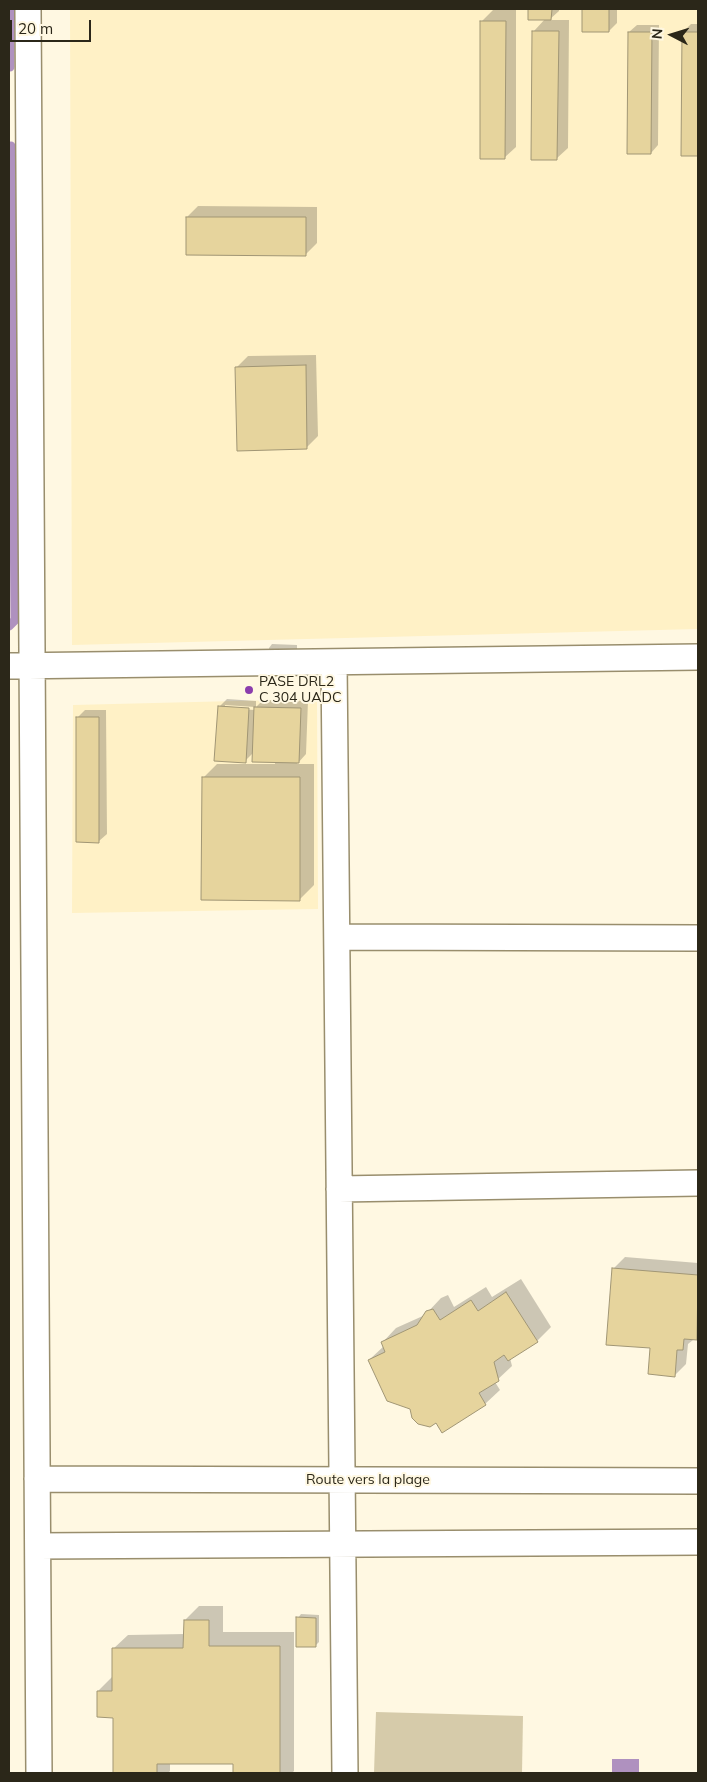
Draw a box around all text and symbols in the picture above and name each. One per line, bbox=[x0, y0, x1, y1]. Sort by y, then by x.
scale bar bbox=[12, 10, 94, 42]
north arrow bbox=[647, 10, 697, 60]
text: 20 m bbox=[18, 19, 53, 38]
text: N bbox=[648, 28, 666, 40]
place label: PASE DRL2 C 304 UADC bbox=[259, 674, 342, 706]
marker: PASE DRL2 C 304 UADC bbox=[243, 684, 255, 696]
street label: Route vers la plage bbox=[306, 1472, 430, 1488]

